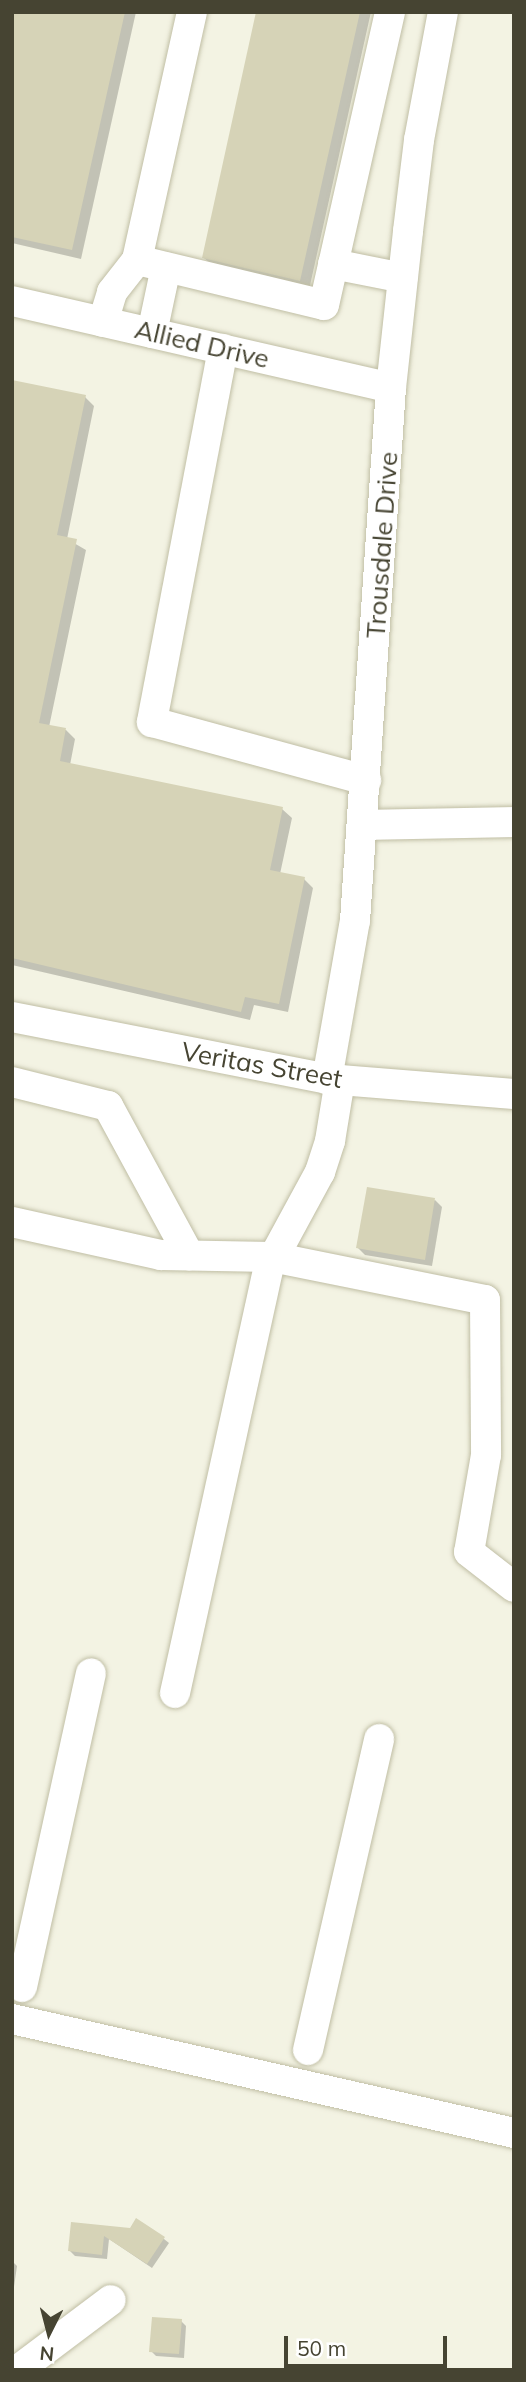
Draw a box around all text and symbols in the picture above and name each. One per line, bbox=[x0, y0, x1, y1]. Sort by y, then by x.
street label: Allied Drive bbox=[132, 313, 272, 375]
street label: Trousdale Drive bbox=[360, 451, 404, 639]
street label: Veritas Street bbox=[179, 1036, 345, 1094]
north arrow bbox=[14, 2298, 84, 2368]
scale bar bbox=[288, 2322, 451, 2366]
text: 50 m bbox=[297, 2335, 346, 2361]
text: N bbox=[38, 2341, 55, 2367]

